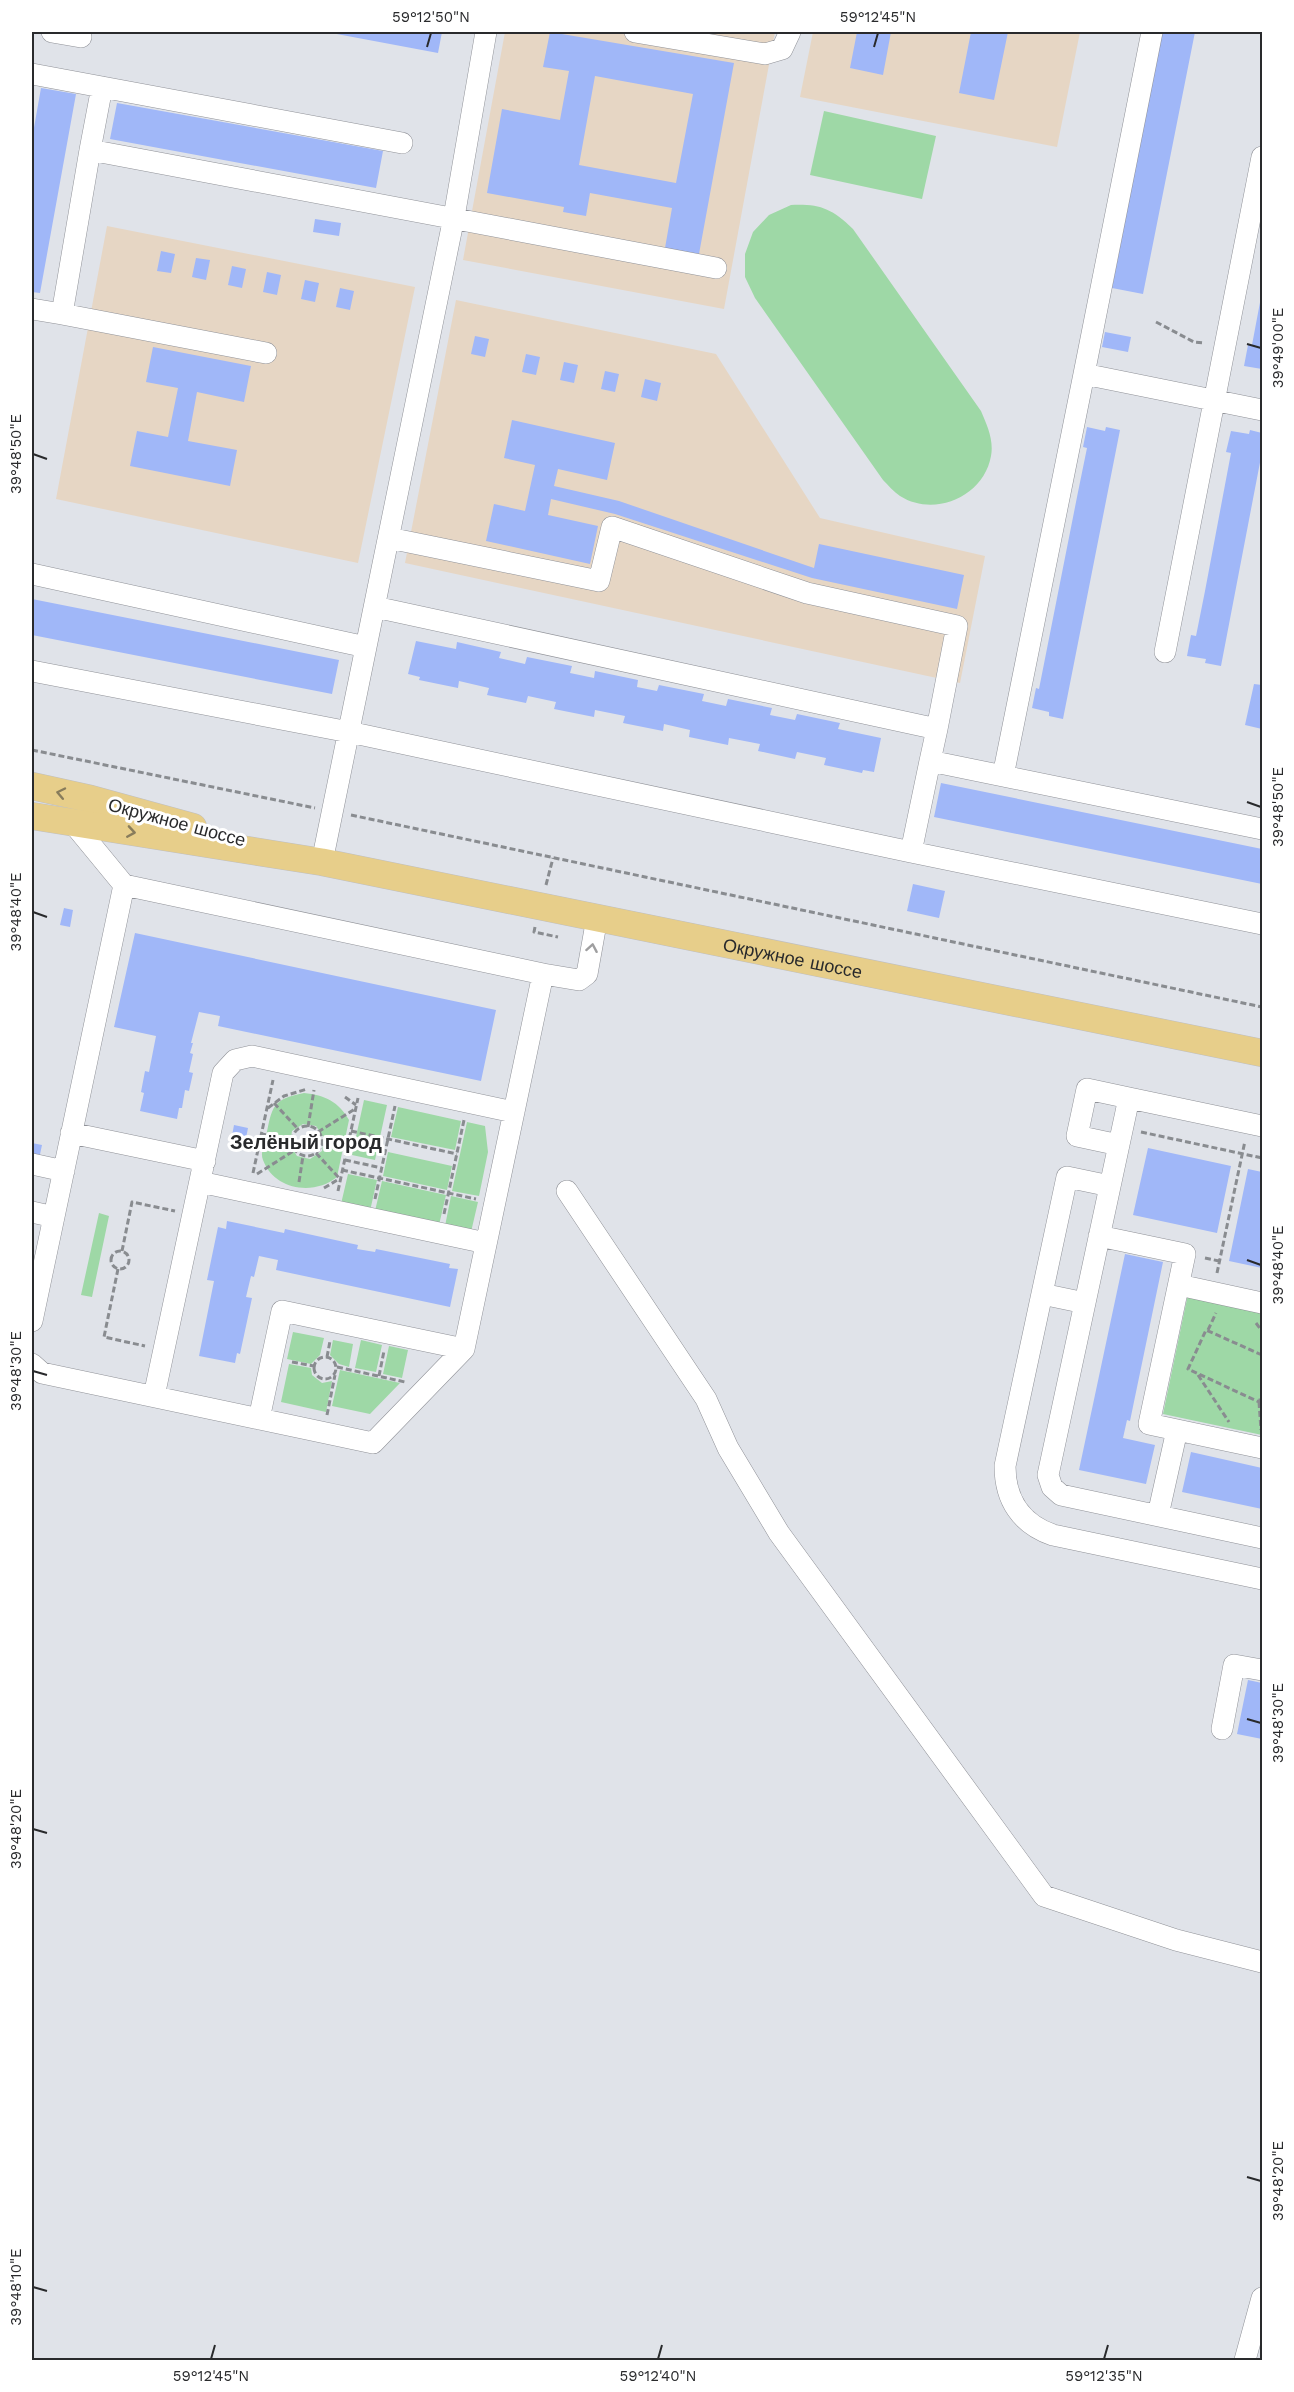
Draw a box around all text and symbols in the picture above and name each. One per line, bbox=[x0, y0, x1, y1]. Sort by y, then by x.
text: 59°12'50"N bbox=[392, 8, 470, 26]
text: 59°12'45"N bbox=[840, 8, 916, 26]
text: 39°49'00"E bbox=[1269, 308, 1287, 388]
text: 39°48'50"E bbox=[7, 414, 25, 494]
text: 39°48'50"E bbox=[1269, 767, 1287, 847]
one-way arrow bbox=[57, 787, 67, 800]
street label: Окружное шоссе bbox=[106, 794, 248, 850]
one-way arrow bbox=[125, 825, 135, 838]
text: 39°48'40"E bbox=[7, 872, 25, 952]
street label: Окружное шоссе bbox=[721, 933, 864, 982]
one-way arrow bbox=[585, 944, 598, 954]
district label: Зелёный город bbox=[230, 1130, 382, 1154]
text: 39°48'40"E bbox=[1269, 1225, 1287, 1305]
text: 39°48'30"E bbox=[7, 1331, 25, 1411]
text: 39°48'30"E bbox=[1269, 1683, 1287, 1763]
text: 39°48'20"E bbox=[7, 1789, 25, 1869]
text: 39°48'20"E bbox=[1269, 2141, 1287, 2221]
text: 39°48'10"E bbox=[7, 2248, 25, 2326]
text: 59°12'45"N bbox=[173, 2367, 249, 2385]
text: 59°12'40"N bbox=[619, 2367, 697, 2385]
text: 59°12'35"N bbox=[1065, 2367, 1143, 2385]

